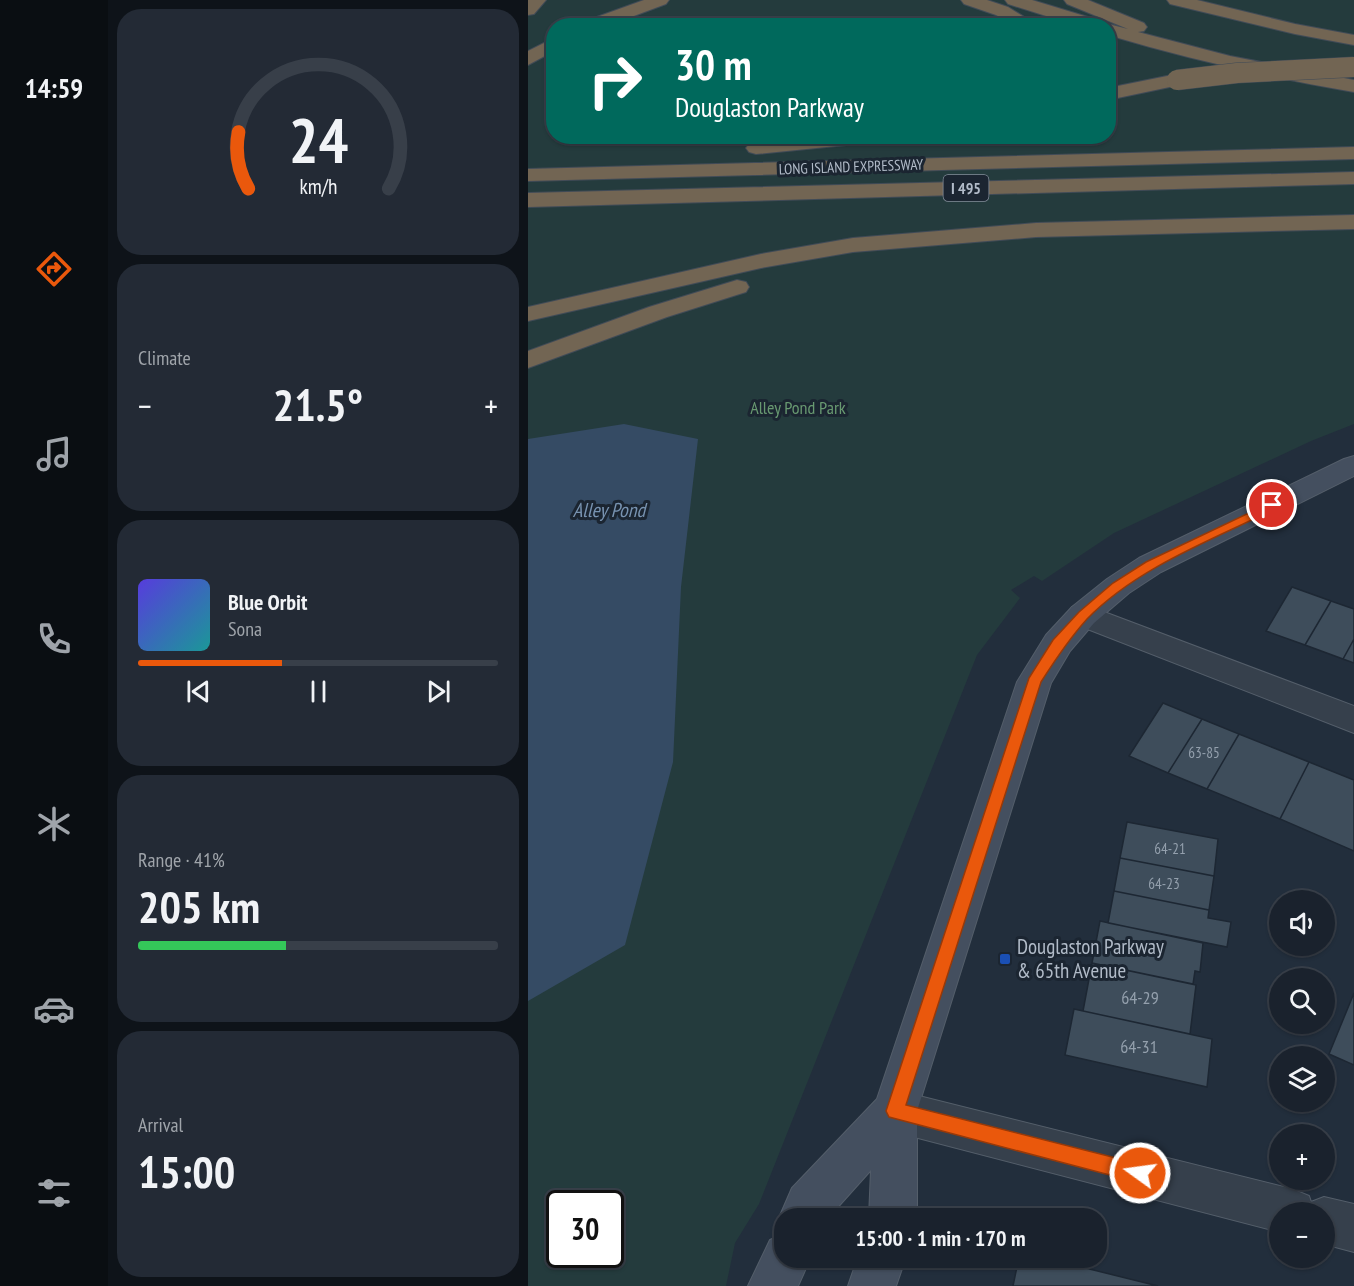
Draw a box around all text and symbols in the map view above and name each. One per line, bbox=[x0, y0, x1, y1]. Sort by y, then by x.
text: 30 m bbox=[675, 37, 752, 92]
icon: right bbox=[576, 42, 654, 120]
text: 14:59 bbox=[25, 71, 83, 105]
text: Douglaston Parkway bbox=[675, 90, 864, 124]
text: 24 bbox=[288, 99, 348, 180]
street label: LONG ISLAND EXPRESSWAY bbox=[778, 154, 924, 179]
text: km/h bbox=[299, 173, 337, 201]
road number: I 495 bbox=[944, 175, 988, 201]
icon: directions bbox=[33, 248, 75, 290]
text: Climate bbox=[138, 345, 191, 371]
text: 21.5° bbox=[273, 375, 363, 433]
text: − bbox=[138, 384, 152, 427]
text: + bbox=[484, 384, 498, 427]
park label: Alley Pond Park bbox=[750, 396, 846, 419]
icon: music bbox=[33, 433, 75, 475]
pin bbox=[1246, 479, 1297, 530]
icon: arrive bbox=[1255, 488, 1288, 521]
water label: Alley Pond bbox=[573, 497, 648, 523]
text: Blue Orbit bbox=[228, 588, 307, 616]
text: Sona bbox=[228, 616, 262, 642]
icon: phone bbox=[33, 618, 75, 660]
icon: previous bbox=[182, 675, 215, 708]
icon: pause bbox=[302, 675, 335, 708]
icon: next bbox=[422, 675, 455, 708]
house number: 63-85 bbox=[1188, 743, 1220, 762]
icon: climate bbox=[33, 803, 75, 845]
house number: 64-21 bbox=[1154, 839, 1186, 858]
text: Range · 41% bbox=[138, 847, 225, 873]
house number: 64-23 bbox=[1148, 874, 1180, 893]
text: 205 km bbox=[138, 877, 260, 935]
map controls bbox=[1269, 890, 1335, 1268]
button: sound bbox=[1269, 890, 1335, 956]
place label: Douglaston Parkway & 65th Avenue bbox=[1017, 933, 1164, 984]
marker: Douglaston Parkway & 65th Avenue bbox=[998, 952, 1012, 966]
button: search bbox=[1269, 968, 1335, 1034]
house number: 64-29 bbox=[1121, 986, 1159, 1009]
icon: car bbox=[33, 988, 75, 1030]
house number: 64-31 bbox=[1120, 1035, 1158, 1058]
button: layers bbox=[1269, 1046, 1335, 1112]
text: Arrival bbox=[138, 1112, 183, 1138]
button: + bbox=[1269, 1124, 1335, 1190]
position arrow bbox=[1108, 1141, 1172, 1205]
text: 15:00 bbox=[138, 1142, 235, 1200]
icon: filters bbox=[33, 1172, 75, 1214]
speed limit sign: 30 bbox=[546, 1190, 624, 1268]
button: − bbox=[1269, 1202, 1335, 1268]
text: 15:00 · 1 min · 170 m bbox=[855, 1224, 1026, 1252]

